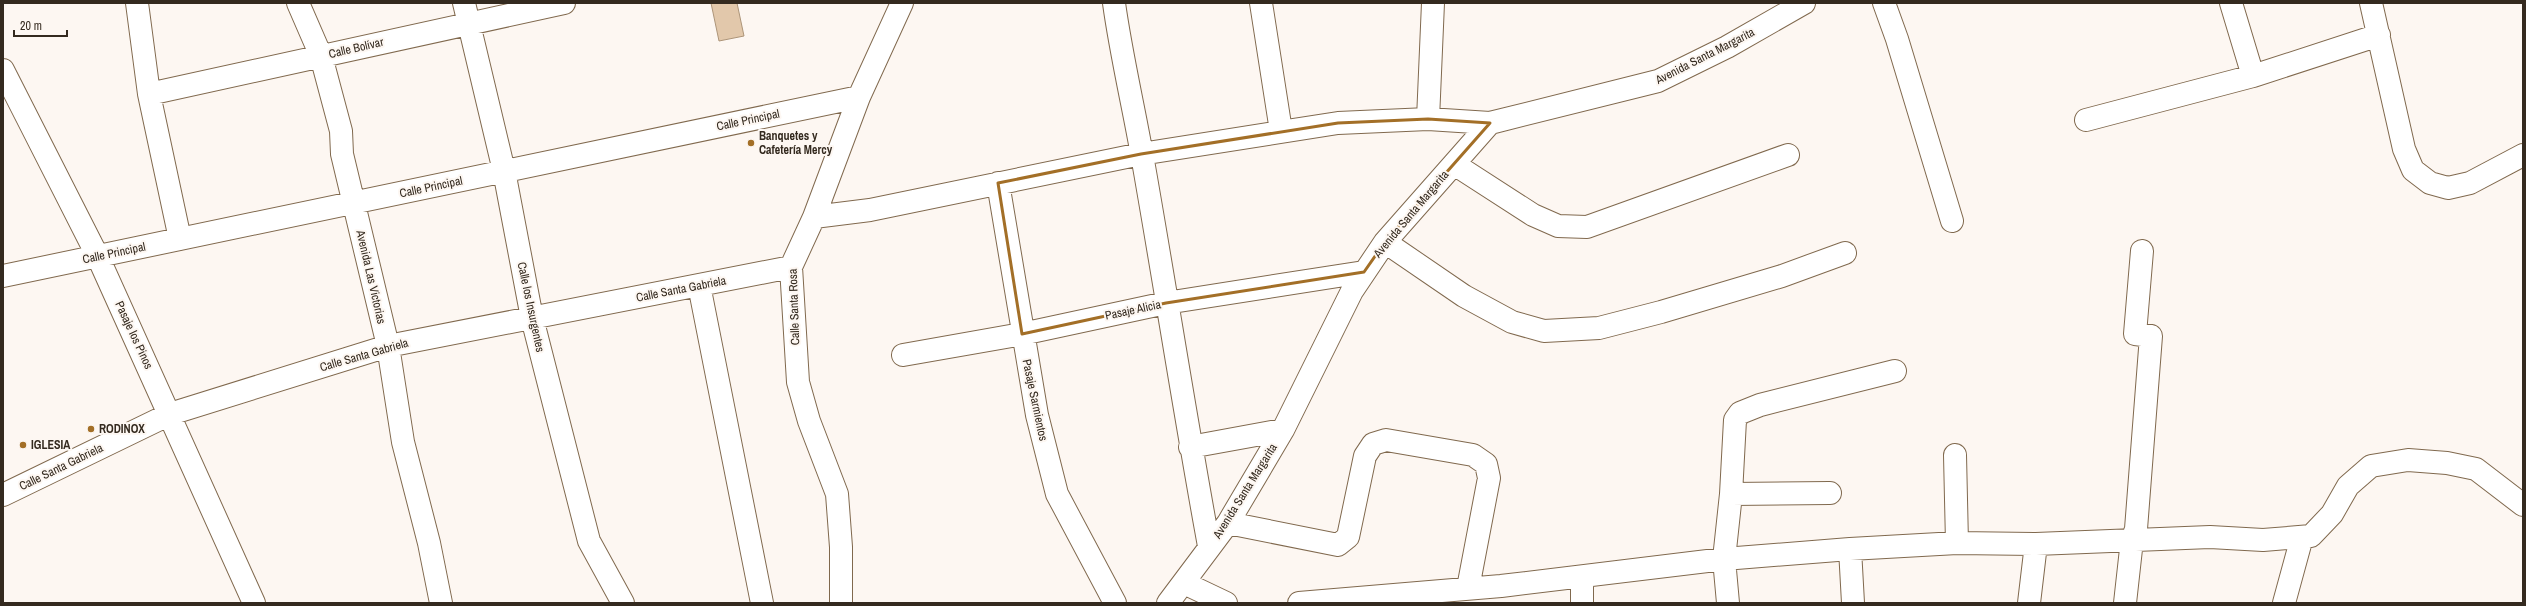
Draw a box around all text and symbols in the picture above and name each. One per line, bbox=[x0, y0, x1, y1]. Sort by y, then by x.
scale bar bbox=[14, 12, 67, 38]
text: 20 m bbox=[20, 18, 42, 34]
street label: Avenida Santa Margarita bbox=[1652, 24, 1758, 88]
street label: Calle Bolívar bbox=[327, 34, 386, 62]
street label: Calle Principal bbox=[715, 106, 781, 134]
place label: Banquetes y Cafetería Mercy bbox=[759, 128, 833, 158]
marker: Banquetes y Cafetería Mercy bbox=[746, 138, 756, 148]
street label: Avenida Santa Margarita bbox=[1369, 167, 1453, 262]
street label: Calle Principal bbox=[398, 173, 464, 201]
street label: Avenida Las Victorias bbox=[352, 227, 390, 326]
street label: Calle Principal bbox=[81, 239, 147, 267]
street label: Calle los Insurgentes bbox=[514, 260, 548, 354]
street label: Calle Santa Rosa bbox=[785, 268, 803, 346]
street label: Calle Santa Gabriela bbox=[635, 272, 728, 306]
street label: Pasaje Alicia bbox=[1104, 296, 1163, 324]
street label: Pasaje los Pinos bbox=[111, 298, 157, 372]
street label: Calle Santa Gabriela bbox=[318, 335, 411, 375]
street label: Pasaje Sarmientos bbox=[1019, 358, 1051, 442]
place label: RODINOX bbox=[99, 421, 145, 437]
marker: RODINOX bbox=[86, 424, 96, 434]
place label: IGLESIA bbox=[31, 437, 71, 453]
street label: Calle Santa Gabriela bbox=[16, 440, 106, 494]
marker: IGLESIA bbox=[18, 440, 28, 450]
street label: Avenida Santa Margarita bbox=[1209, 440, 1281, 542]

